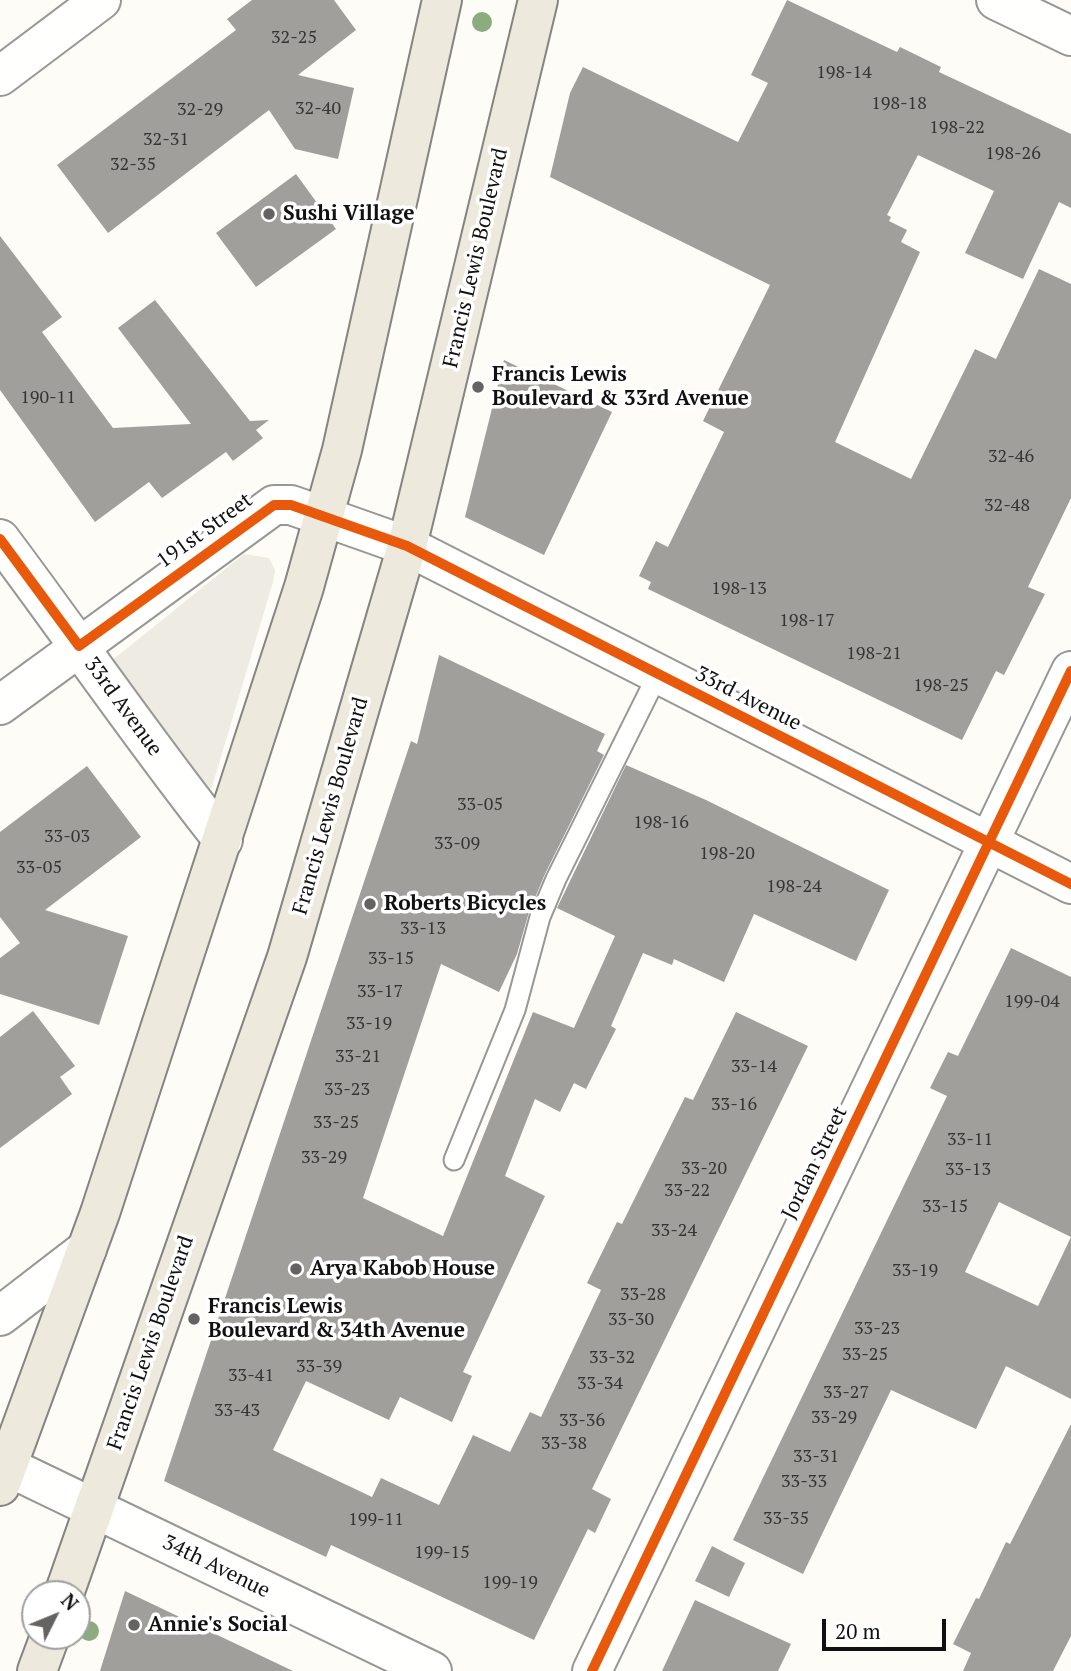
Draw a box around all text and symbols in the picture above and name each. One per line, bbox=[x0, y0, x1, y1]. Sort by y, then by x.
house number: 32-25 bbox=[271, 27, 317, 49]
house number: 198-14 bbox=[816, 62, 872, 84]
house number: 198-18 bbox=[871, 93, 927, 115]
house number: 32-40 bbox=[295, 98, 341, 120]
house number: 32-29 bbox=[177, 99, 223, 121]
house number: 198-22 bbox=[929, 117, 985, 139]
house number: 32-31 bbox=[143, 129, 189, 151]
house number: 198-26 bbox=[985, 143, 1041, 165]
street label: Francis Lewis Boulevard bbox=[438, 146, 514, 370]
house number: 32-35 bbox=[110, 154, 156, 176]
place label: Sushi Village bbox=[283, 201, 415, 227]
marker: Sushi Village bbox=[261, 206, 277, 222]
place label: Francis Lewis Boulevard & 33rd Avenue bbox=[492, 362, 749, 412]
marker: Francis Lewis Boulevard & 33rd Avenue bbox=[470, 379, 486, 395]
house number: 190-11 bbox=[20, 387, 76, 409]
house number: 32-46 bbox=[988, 446, 1034, 468]
street label: 191st Street bbox=[152, 488, 258, 574]
house number: 32-48 bbox=[984, 495, 1030, 517]
house number: 198-13 bbox=[711, 578, 767, 600]
house number: 198-17 bbox=[779, 610, 835, 632]
house number: 198-21 bbox=[846, 643, 902, 665]
street label: 33rd Avenue bbox=[79, 653, 167, 761]
street label: 33rd Avenue bbox=[691, 661, 805, 737]
house number: 198-25 bbox=[913, 675, 969, 697]
street label: Francis Lewis Boulevard bbox=[288, 694, 374, 918]
house number: 33-05 bbox=[457, 794, 503, 816]
house number: 198-16 bbox=[633, 812, 689, 834]
house number: 33-03 bbox=[44, 826, 90, 848]
house number: 33-09 bbox=[434, 833, 480, 855]
house number: 198-20 bbox=[699, 843, 755, 865]
house number: 33-05 bbox=[16, 857, 62, 879]
house number: 198-24 bbox=[766, 876, 822, 898]
place label: Roberts Bicycles bbox=[384, 891, 546, 917]
marker: Roberts Bicycles bbox=[362, 896, 378, 912]
house number: 33-13 bbox=[400, 918, 446, 940]
house number: 33-15 bbox=[368, 948, 414, 970]
house number: 33-17 bbox=[357, 981, 403, 1003]
house number: 199-04 bbox=[1004, 991, 1060, 1013]
house number: 33-19 bbox=[346, 1013, 392, 1035]
house number: 33-21 bbox=[335, 1046, 381, 1068]
house number: 33-14 bbox=[731, 1056, 777, 1078]
house number: 33-23 bbox=[324, 1079, 370, 1101]
house number: 33-16 bbox=[711, 1094, 757, 1116]
street label: Jordan Street bbox=[777, 1102, 853, 1224]
house number: 33-25 bbox=[313, 1112, 359, 1134]
house number: 33-11 bbox=[947, 1129, 993, 1151]
house number: 33-29 bbox=[301, 1147, 347, 1169]
house number: 33-20 bbox=[681, 1158, 727, 1180]
house number: 33-13 bbox=[945, 1159, 991, 1181]
house number: 33-22 bbox=[664, 1180, 710, 1202]
house number: 33-15 bbox=[922, 1196, 968, 1218]
house number: 33-24 bbox=[651, 1220, 697, 1242]
street label: Francis Lewis Boulevard bbox=[102, 1233, 200, 1453]
place label: Arya Kabob House bbox=[310, 1256, 495, 1282]
house number: 33-19 bbox=[892, 1260, 938, 1282]
marker: Arya Kabob House bbox=[288, 1261, 304, 1277]
house number: 33-28 bbox=[620, 1284, 666, 1306]
place label: Francis Lewis Boulevard & 34th Avenue bbox=[208, 1294, 465, 1344]
house number: 33-30 bbox=[608, 1309, 654, 1331]
marker: Francis Lewis Boulevard & 34th Avenue bbox=[186, 1311, 202, 1327]
house number: 33-23 bbox=[854, 1318, 900, 1340]
house number: 33-25 bbox=[842, 1344, 888, 1366]
house number: 33-32 bbox=[589, 1347, 635, 1369]
house number: 33-39 bbox=[296, 1356, 342, 1378]
house number: 33-41 bbox=[228, 1365, 274, 1387]
house number: 33-34 bbox=[577, 1373, 623, 1395]
house number: 33-27 bbox=[823, 1382, 869, 1404]
house number: 33-43 bbox=[214, 1400, 260, 1422]
house number: 33-29 bbox=[811, 1407, 857, 1429]
house number: 33-36 bbox=[559, 1410, 605, 1432]
house number: 33-38 bbox=[541, 1433, 587, 1455]
house number: 33-31 bbox=[793, 1446, 839, 1468]
house number: 33-33 bbox=[781, 1471, 827, 1493]
house number: 33-35 bbox=[763, 1508, 809, 1530]
house number: 199-11 bbox=[348, 1509, 404, 1531]
street label: 34th Avenue bbox=[158, 1530, 274, 1604]
house number: 199-15 bbox=[414, 1542, 470, 1564]
house number: 199-19 bbox=[482, 1572, 538, 1594]
north arrow bbox=[21, 1580, 91, 1650]
text: N bbox=[56, 1588, 84, 1615]
scale bar bbox=[826, 1604, 950, 1648]
place label: Annie's Social bbox=[148, 1612, 288, 1638]
marker: Annie's Social bbox=[126, 1617, 142, 1633]
text: 20 m bbox=[835, 1617, 881, 1645]

